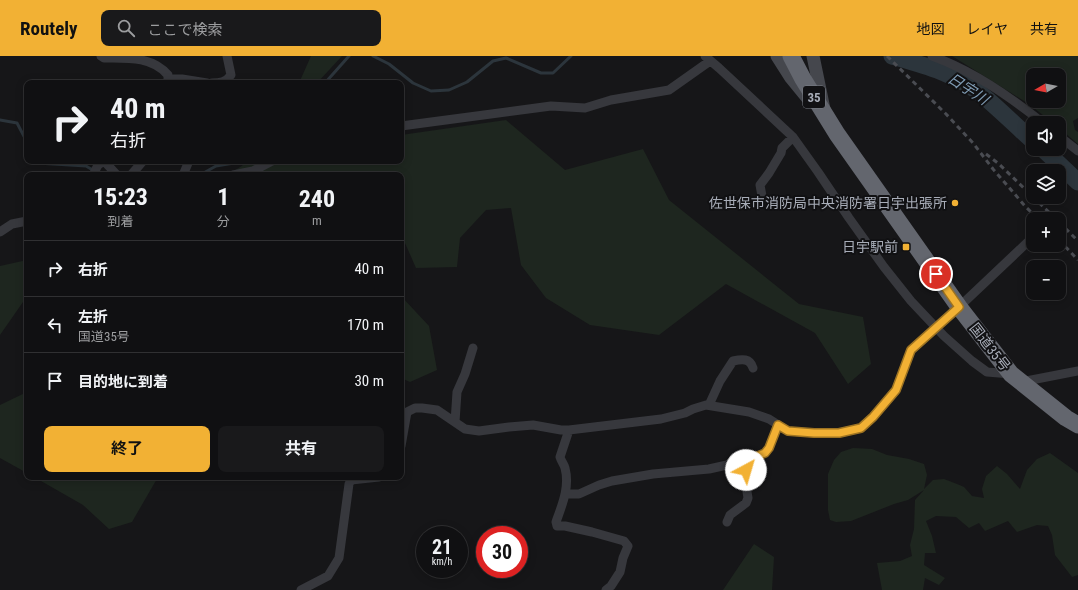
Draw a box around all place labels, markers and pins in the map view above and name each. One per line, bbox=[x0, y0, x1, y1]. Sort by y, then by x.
place label: 佐世保市消防局中央消防署日宇出張所 bbox=[709, 195, 947, 211]
marker: 佐世保市消防局中央消防署日宇出張所 bbox=[950, 198, 960, 208]
place label: 日宇駅前 bbox=[842, 239, 898, 255]
marker: 日宇駅前 bbox=[901, 242, 911, 252]
pin bbox=[919, 257, 953, 291]

